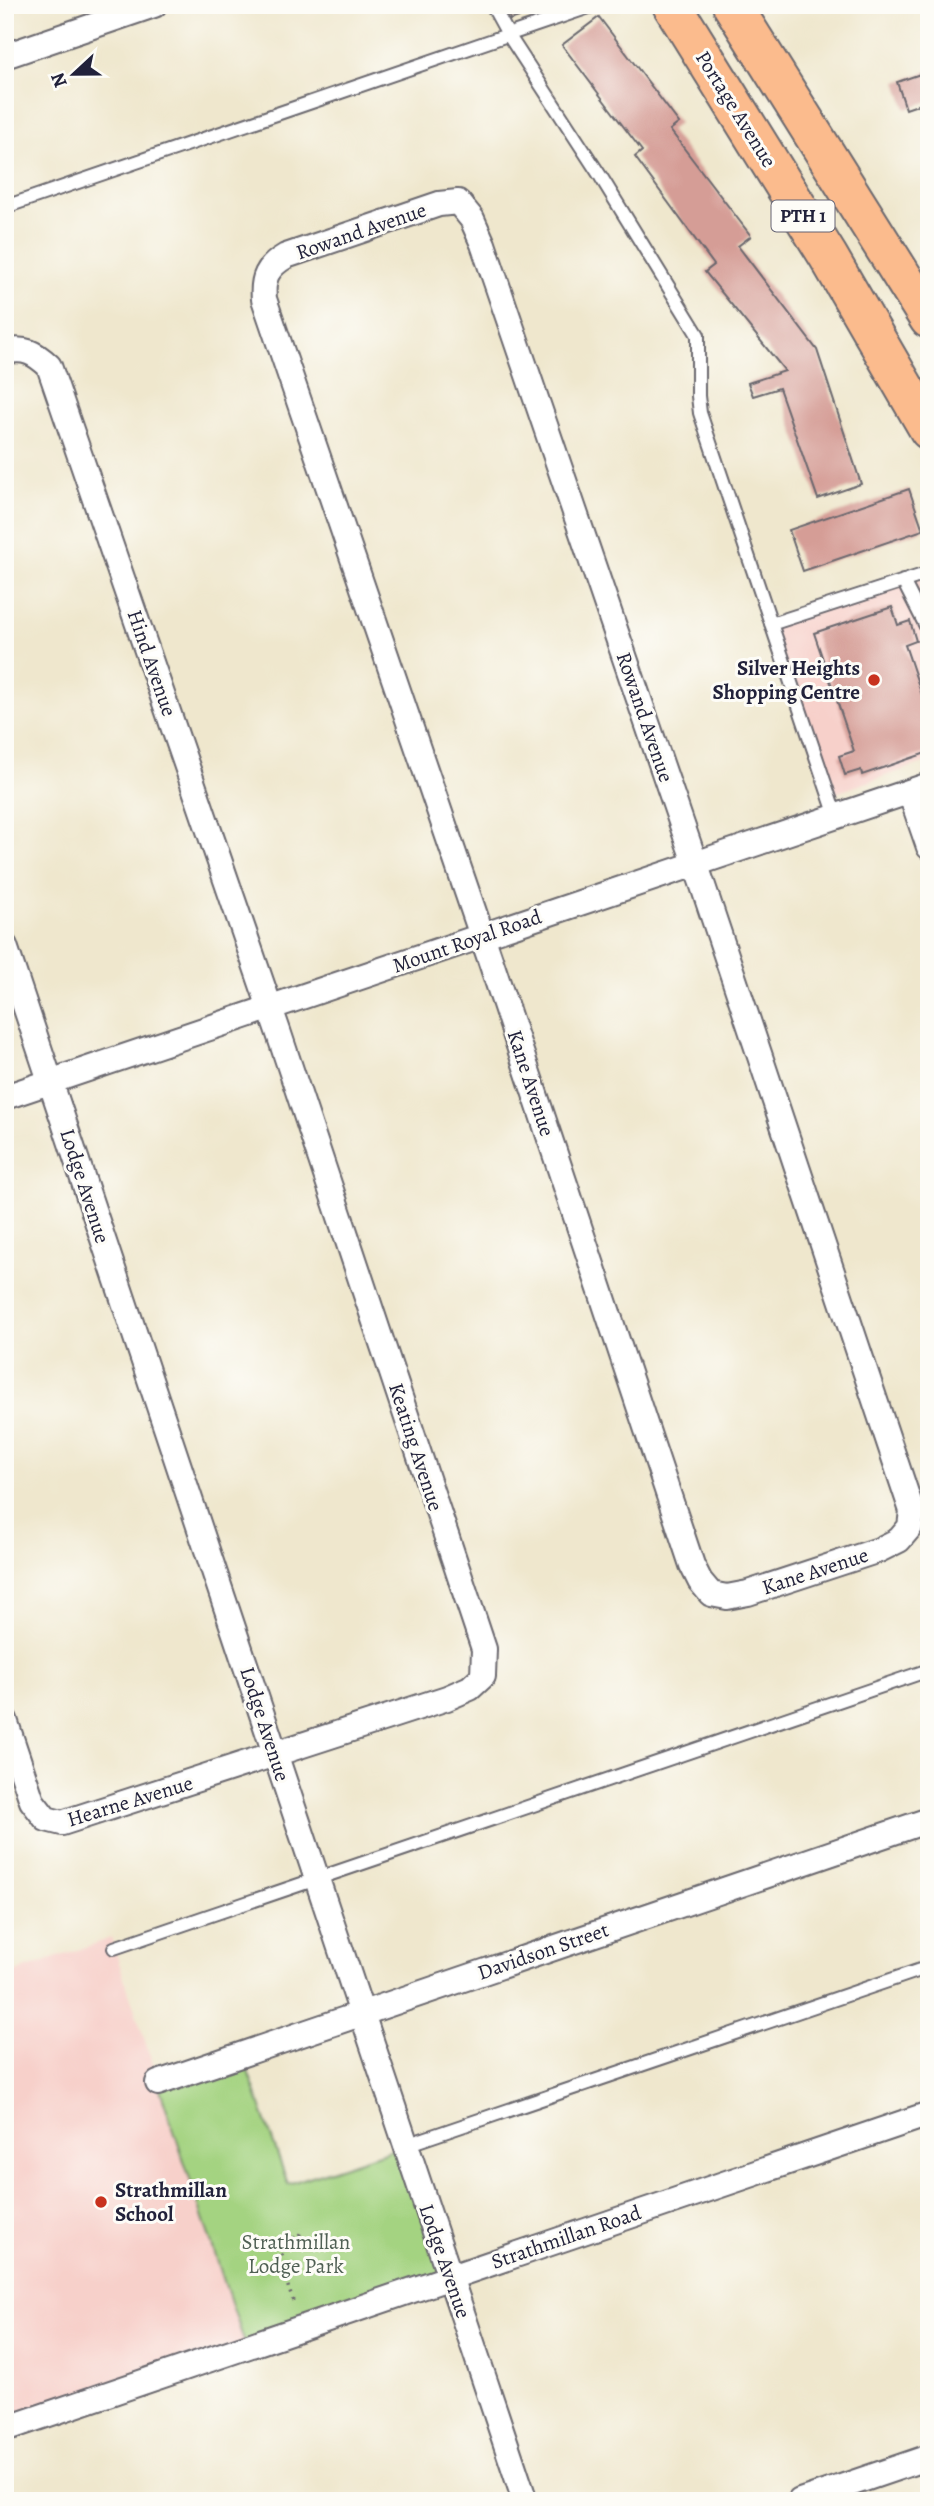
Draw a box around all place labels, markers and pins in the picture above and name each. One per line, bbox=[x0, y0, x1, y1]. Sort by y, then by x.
place label: Silver Heights Shopping Centre bbox=[712, 654, 860, 706]
marker: Silver Heights Shopping Centre bbox=[866, 672, 882, 688]
place label: Strathmillan School bbox=[115, 2176, 227, 2228]
marker: Strathmillan School bbox=[93, 2194, 109, 2210]

